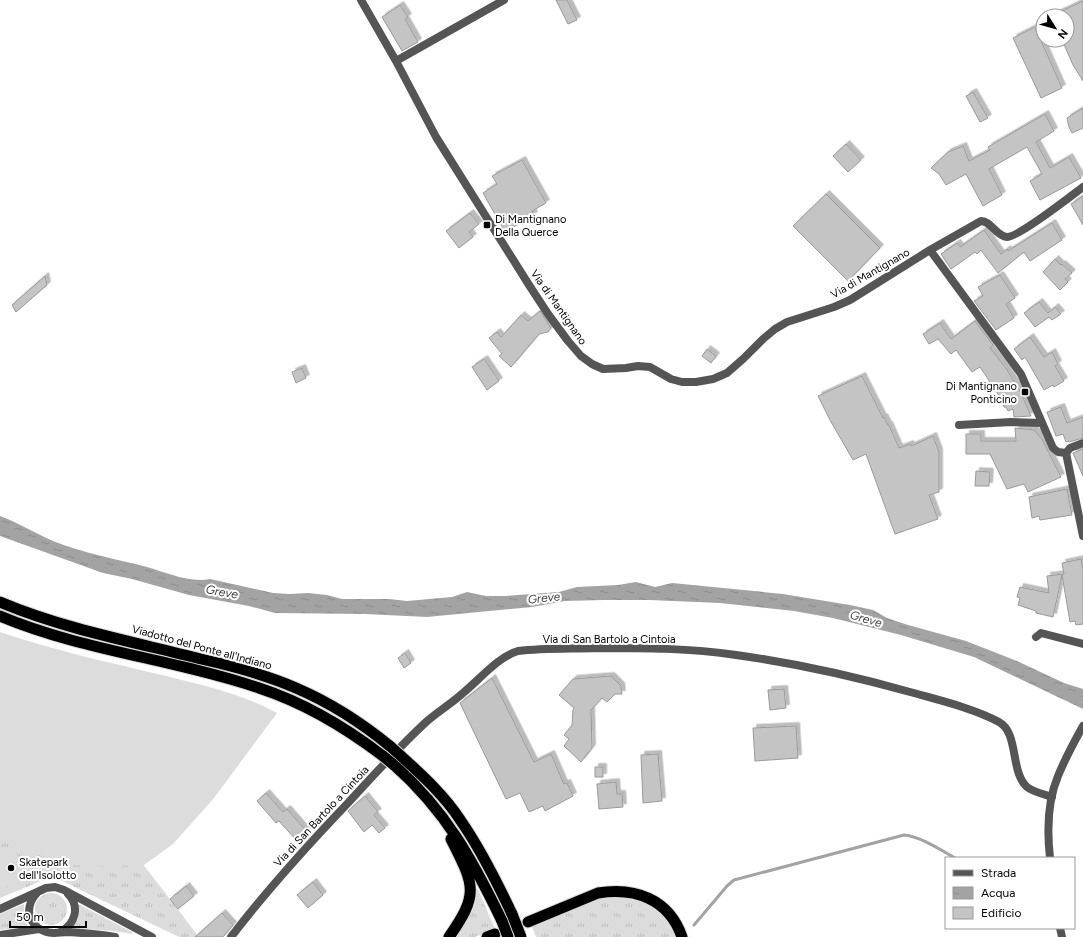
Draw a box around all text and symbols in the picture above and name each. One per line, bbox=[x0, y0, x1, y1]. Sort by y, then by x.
north arrow bbox=[1035, 8, 1075, 48]
text: N bbox=[1055, 26, 1070, 41]
place label: Di Mantignano Della Querce bbox=[495, 213, 566, 239]
marker: Di Mantignano Della Querce bbox=[482, 220, 492, 230]
street label: Via di Mantignano bbox=[829, 246, 912, 301]
street label: Via di Mantignano bbox=[528, 267, 589, 347]
place label: Di Mantignano Ponticino bbox=[946, 380, 1017, 406]
marker: Di Mantignano Ponticino bbox=[1020, 387, 1030, 397]
water label: Greve bbox=[205, 582, 240, 602]
water label: Greve bbox=[527, 589, 561, 607]
water label: Greve bbox=[848, 608, 884, 630]
street label: Viadotto del Ponte all'Indiano bbox=[131, 623, 273, 672]
street label: Via di San Bartolo a Cintoia bbox=[542, 633, 676, 646]
street label: Via di San Bartolo a Cintoia bbox=[271, 763, 372, 869]
place label: Skatepark dell'Isolotto bbox=[19, 856, 76, 882]
legend bbox=[945, 857, 1075, 929]
marker: Skatepark dell'Isolotto bbox=[6, 863, 16, 873]
text: Strada bbox=[981, 866, 1016, 880]
text: Acqua bbox=[981, 886, 1015, 900]
scale bar bbox=[10, 903, 86, 929]
text: Edificio bbox=[981, 906, 1021, 920]
text: 50 m bbox=[16, 910, 44, 924]

